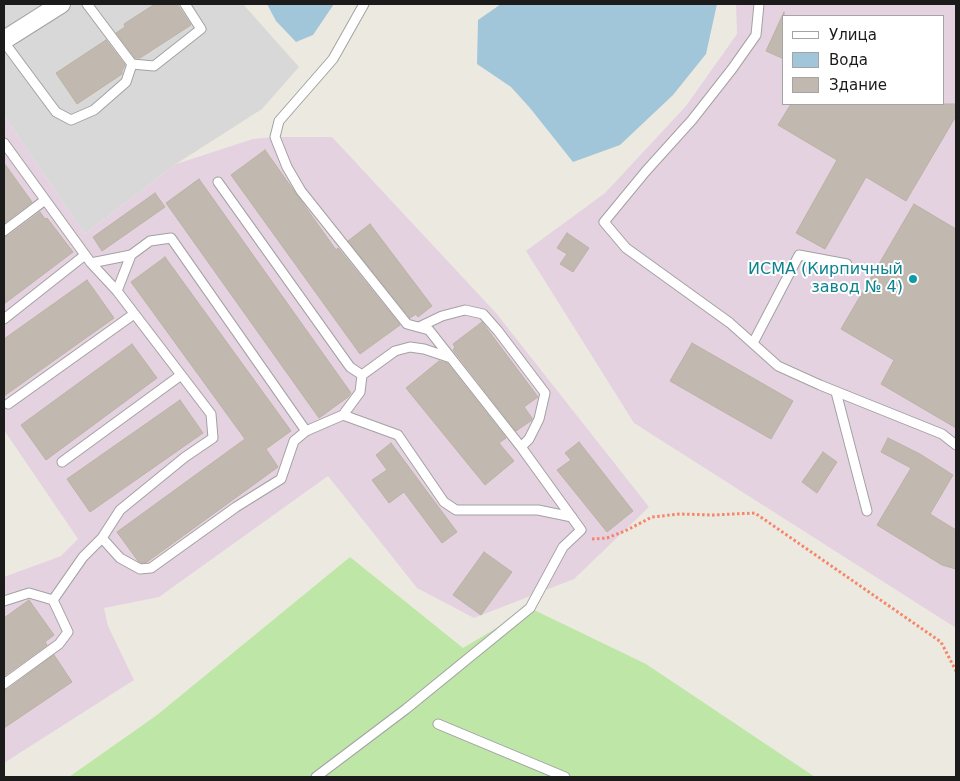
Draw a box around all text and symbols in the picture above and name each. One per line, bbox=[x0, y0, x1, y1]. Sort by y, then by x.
legend bbox=[782, 15, 945, 105]
text: Улица bbox=[829, 26, 877, 44]
text: Вода bbox=[829, 51, 868, 69]
text: Здание bbox=[829, 76, 887, 94]
place label: ИСМА (Кирпичный завод № 4) bbox=[748, 260, 903, 298]
marker: ИСМА (Кирпичный завод № 4) bbox=[907, 273, 919, 285]

